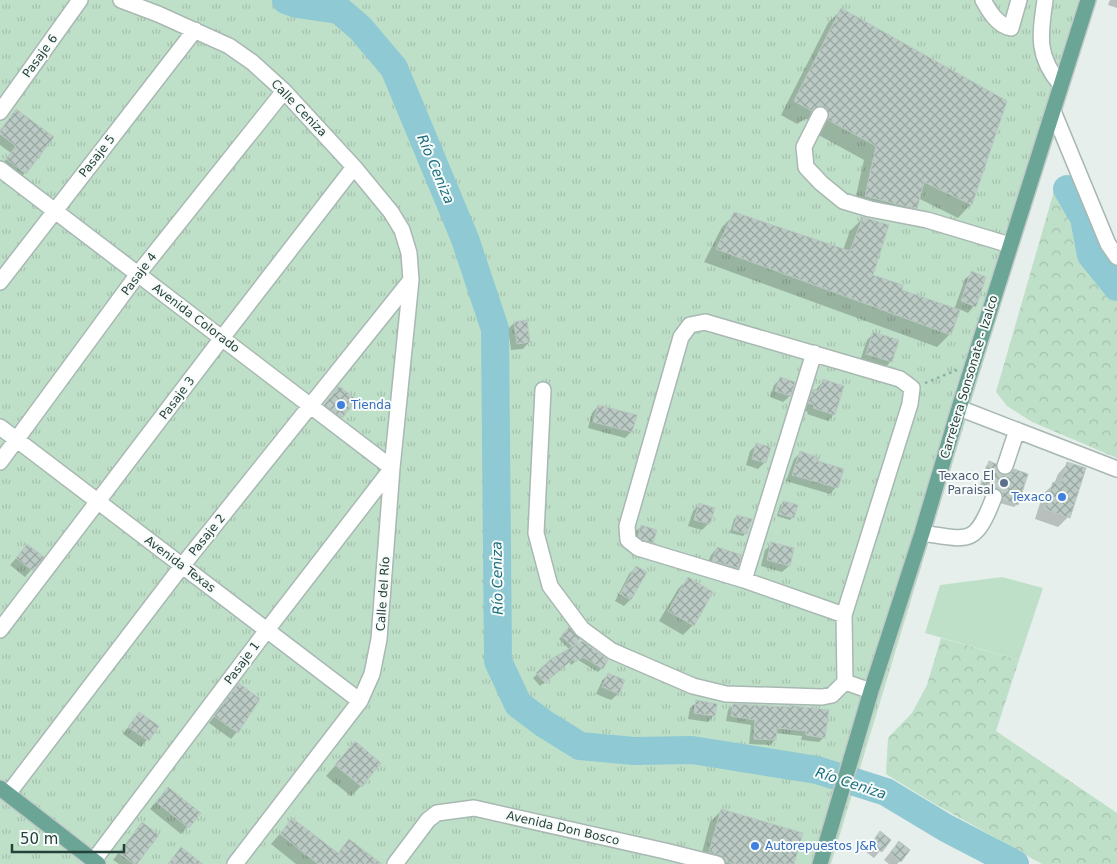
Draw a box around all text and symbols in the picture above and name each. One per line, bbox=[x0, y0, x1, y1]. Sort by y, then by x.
street label: Pasaje 6 bbox=[20, 32, 60, 80]
street label: Calle Ceniza bbox=[268, 77, 330, 139]
street label: Pasaje 5 bbox=[76, 132, 118, 180]
water label: Río Ceniza bbox=[414, 132, 458, 206]
street label: Pasaje 4 bbox=[118, 250, 160, 298]
street label: Avenida Colorado bbox=[150, 281, 242, 355]
street label: Carretera Sonsonate - Izalco bbox=[937, 294, 1001, 460]
street label: Pasaje 3 bbox=[156, 374, 198, 422]
place label: Tienda bbox=[350, 398, 391, 412]
marker: Tienda bbox=[335, 399, 347, 411]
place label: Texaco El Paraisal bbox=[937, 469, 994, 497]
marker: Texaco El Paraisal bbox=[998, 477, 1010, 489]
place label: Texaco bbox=[1010, 490, 1052, 504]
marker: Texaco bbox=[1056, 491, 1068, 503]
street label: Pasaje 2 bbox=[186, 511, 228, 559]
street label: Avenida Texas bbox=[142, 533, 218, 595]
water label: Río Ceniza bbox=[488, 541, 506, 615]
street label: Calle del Río bbox=[373, 556, 393, 632]
street label: Pasaje 1 bbox=[221, 639, 263, 687]
water label: Río Ceniza bbox=[813, 764, 889, 802]
street label: Avenida Don Bosco bbox=[505, 808, 621, 848]
scale bar bbox=[12, 822, 125, 854]
text: 50 m bbox=[20, 830, 58, 848]
place label: Autorepuestos J&R bbox=[765, 839, 877, 853]
marker: Autorepuestos J&R bbox=[749, 840, 761, 852]

